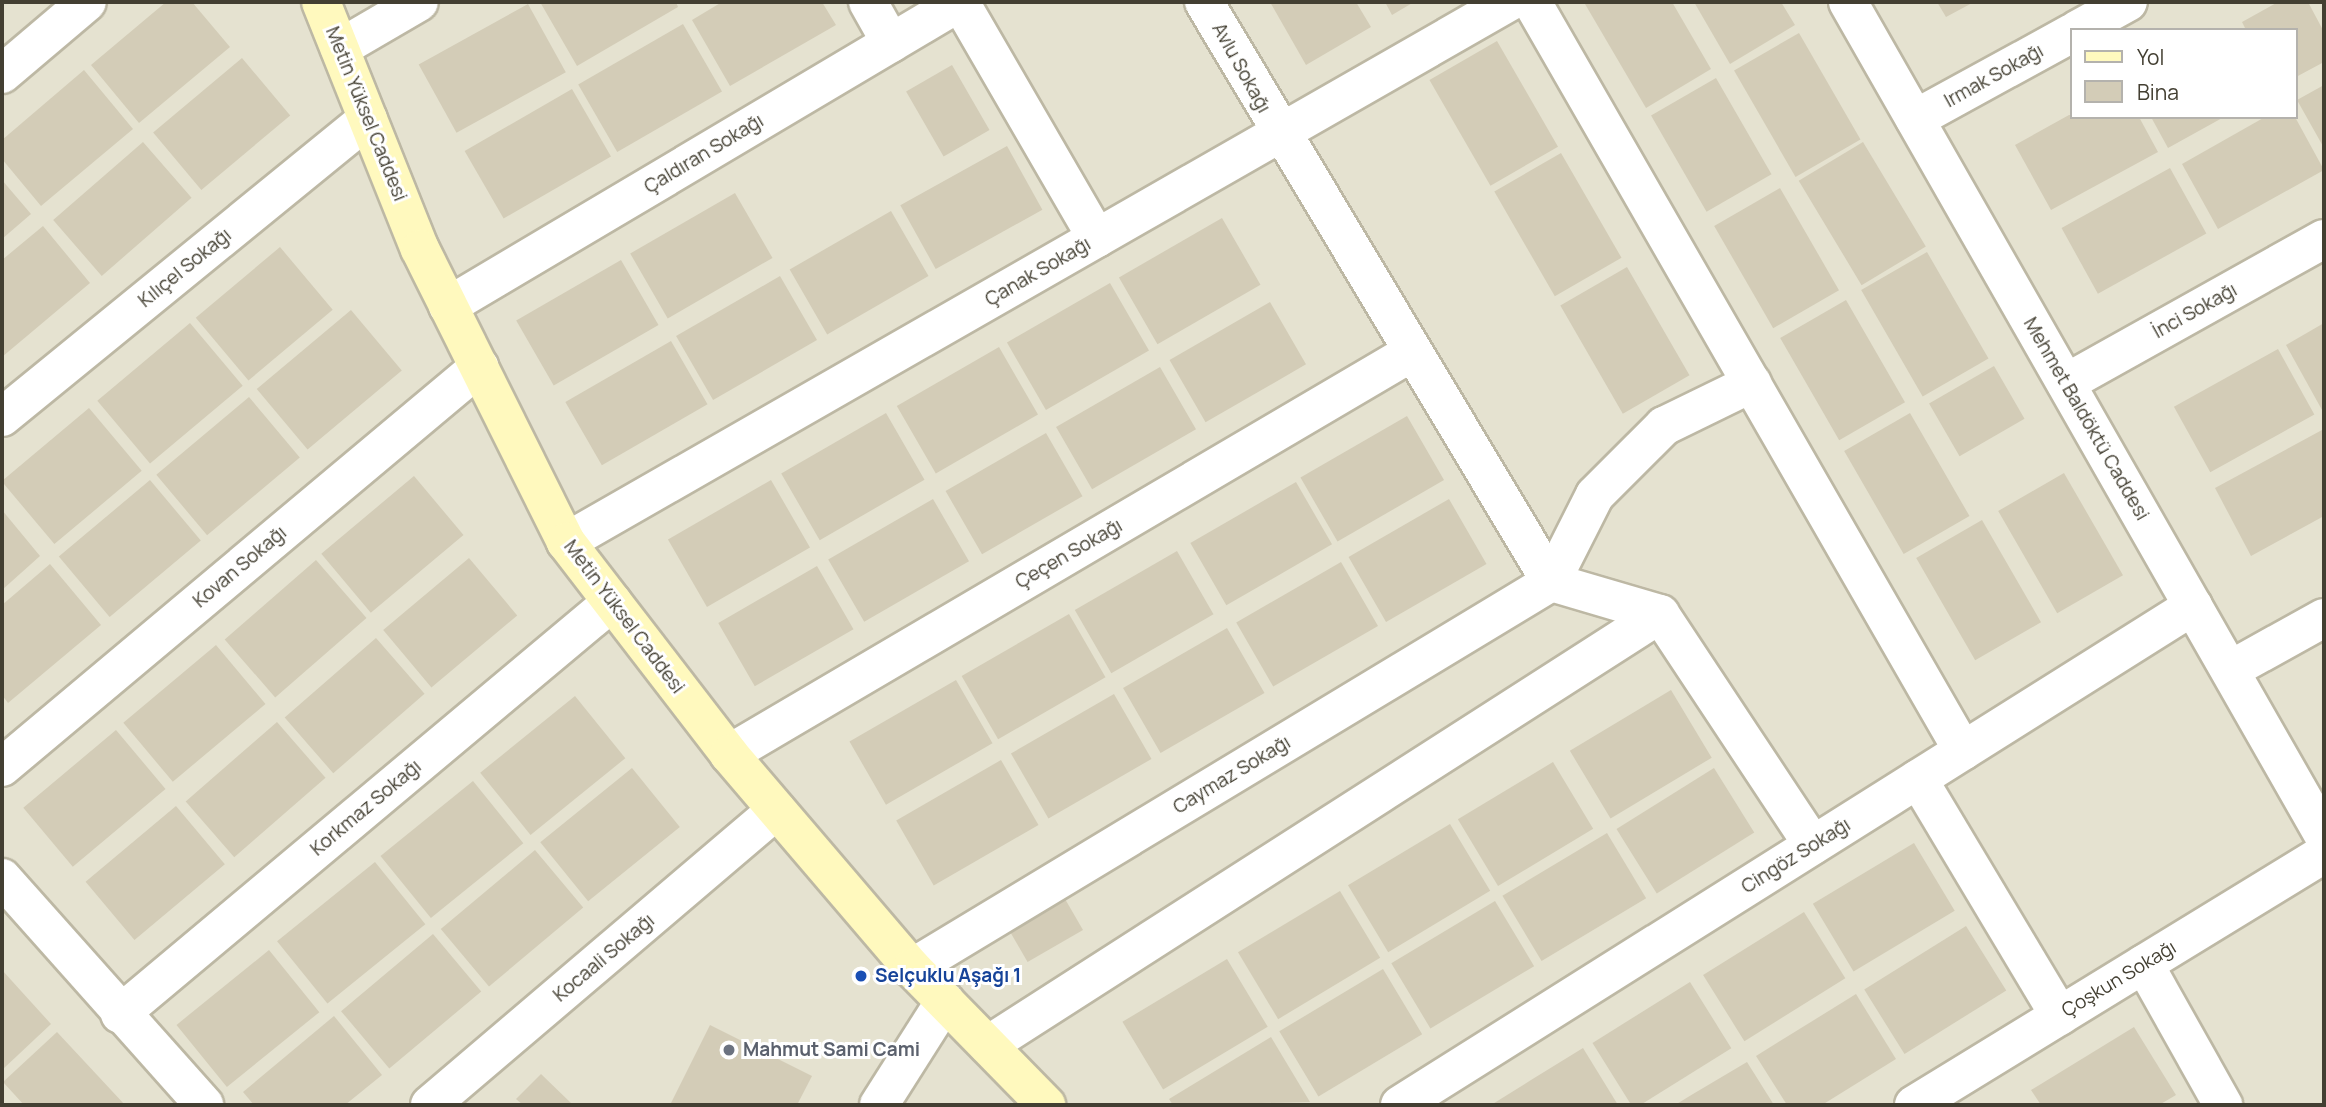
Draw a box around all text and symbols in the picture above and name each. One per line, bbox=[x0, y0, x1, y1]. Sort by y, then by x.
street label: Avlu Sokağı bbox=[1207, 19, 1275, 117]
street label: Metin Yüksel Caddesi bbox=[321, 23, 411, 205]
legend bbox=[2070, 28, 2298, 119]
street label: Irmak Sokağı bbox=[1940, 39, 2048, 113]
text: Yol bbox=[2137, 43, 2164, 71]
text: Bina bbox=[2137, 78, 2179, 106]
street label: Çaldıran Sokağı bbox=[640, 109, 768, 199]
street label: Kılıçel Sokağı bbox=[134, 224, 236, 312]
street label: Çanak Sokağı bbox=[981, 233, 1095, 311]
street label: İnci Sokağı bbox=[2149, 279, 2241, 343]
street label: Mehmet Baldöktü Caddesi bbox=[2019, 314, 2153, 524]
street label: Çeçen Sokağı bbox=[1012, 514, 1126, 594]
street label: Kovan Sokağı bbox=[189, 521, 291, 613]
street label: Metin Yüksel Caddesi bbox=[559, 536, 689, 698]
street label: Caymaz Sokağı bbox=[1169, 731, 1295, 819]
street label: Korkmaz Sokağı bbox=[306, 755, 426, 861]
street label: Cingöz Sokağı bbox=[1737, 814, 1855, 898]
street label: Kocaali Sokağı bbox=[549, 909, 659, 1007]
street label: Çoşkun Sokağı bbox=[2058, 936, 2180, 1022]
place label: Selçuklu Aşağı 1 bbox=[875, 965, 1021, 987]
marker: Selçuklu Aşağı 1 bbox=[853, 968, 869, 984]
place label: Mahmut Sami Cami bbox=[743, 1039, 920, 1061]
marker: Mahmut Sami Cami bbox=[721, 1042, 737, 1058]

